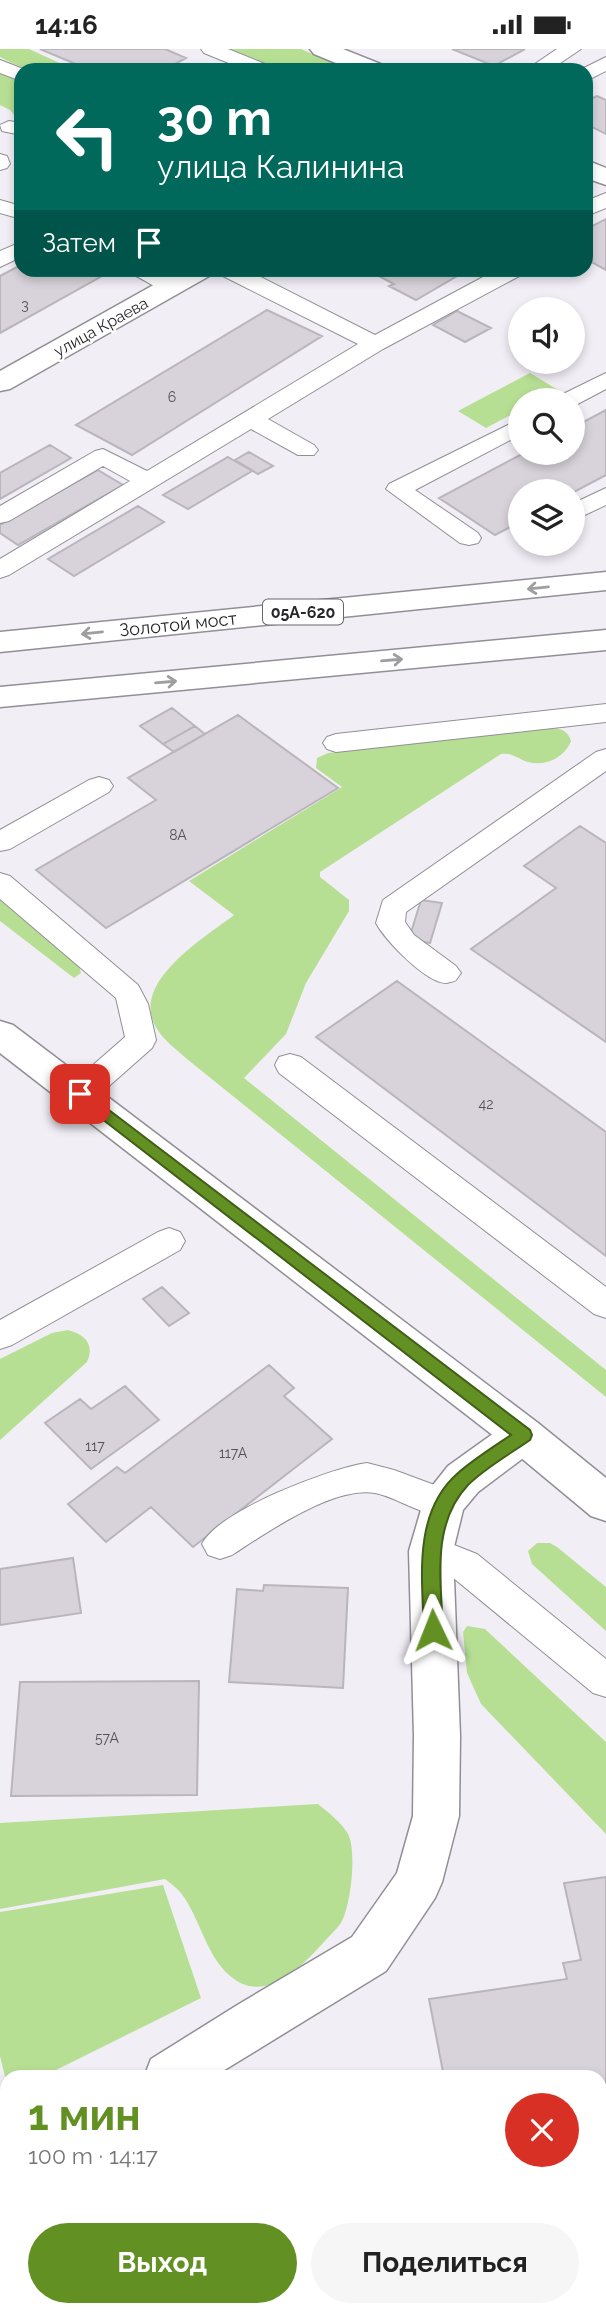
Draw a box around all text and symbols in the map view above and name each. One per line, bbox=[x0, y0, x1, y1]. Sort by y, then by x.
text: 14:16 bbox=[35, 10, 98, 40]
text: 30 m bbox=[157, 89, 272, 146]
icon: left bbox=[42, 91, 133, 182]
text: улица Калинина bbox=[157, 148, 404, 185]
icon: arrive bbox=[130, 224, 168, 262]
text: Затем bbox=[42, 228, 116, 258]
street label: улица Краева bbox=[51, 293, 151, 361]
house number: 3 bbox=[21, 297, 29, 313]
map controls bbox=[508, 297, 585, 556]
button: sound bbox=[508, 297, 585, 374]
button: search bbox=[508, 388, 585, 465]
house number: 6 bbox=[168, 389, 176, 405]
button: layers bbox=[508, 479, 585, 556]
one-way arrow bbox=[527, 582, 550, 595]
road number: 05А-620 bbox=[263, 599, 343, 625]
street label: Золотой мост bbox=[118, 607, 238, 641]
one-way arrow bbox=[81, 626, 104, 639]
one-way arrow bbox=[380, 653, 403, 666]
one-way arrow bbox=[154, 675, 176, 688]
house number: 8А bbox=[169, 827, 187, 843]
pin bbox=[50, 1064, 110, 1124]
icon: arrive bbox=[61, 1075, 99, 1113]
house number: 42 bbox=[479, 1096, 493, 1112]
house number: 117 bbox=[85, 1438, 105, 1454]
house number: 117А bbox=[219, 1445, 248, 1461]
position arrow bbox=[396, 1593, 470, 1667]
house number: 57А bbox=[95, 1730, 119, 1746]
text: 1 мин bbox=[28, 2091, 141, 2140]
button: close bbox=[505, 2093, 579, 2167]
text: 100 m · 14:17 bbox=[28, 2142, 158, 2169]
button: Выход bbox=[28, 2223, 297, 2303]
button: Поделиться bbox=[311, 2223, 579, 2303]

